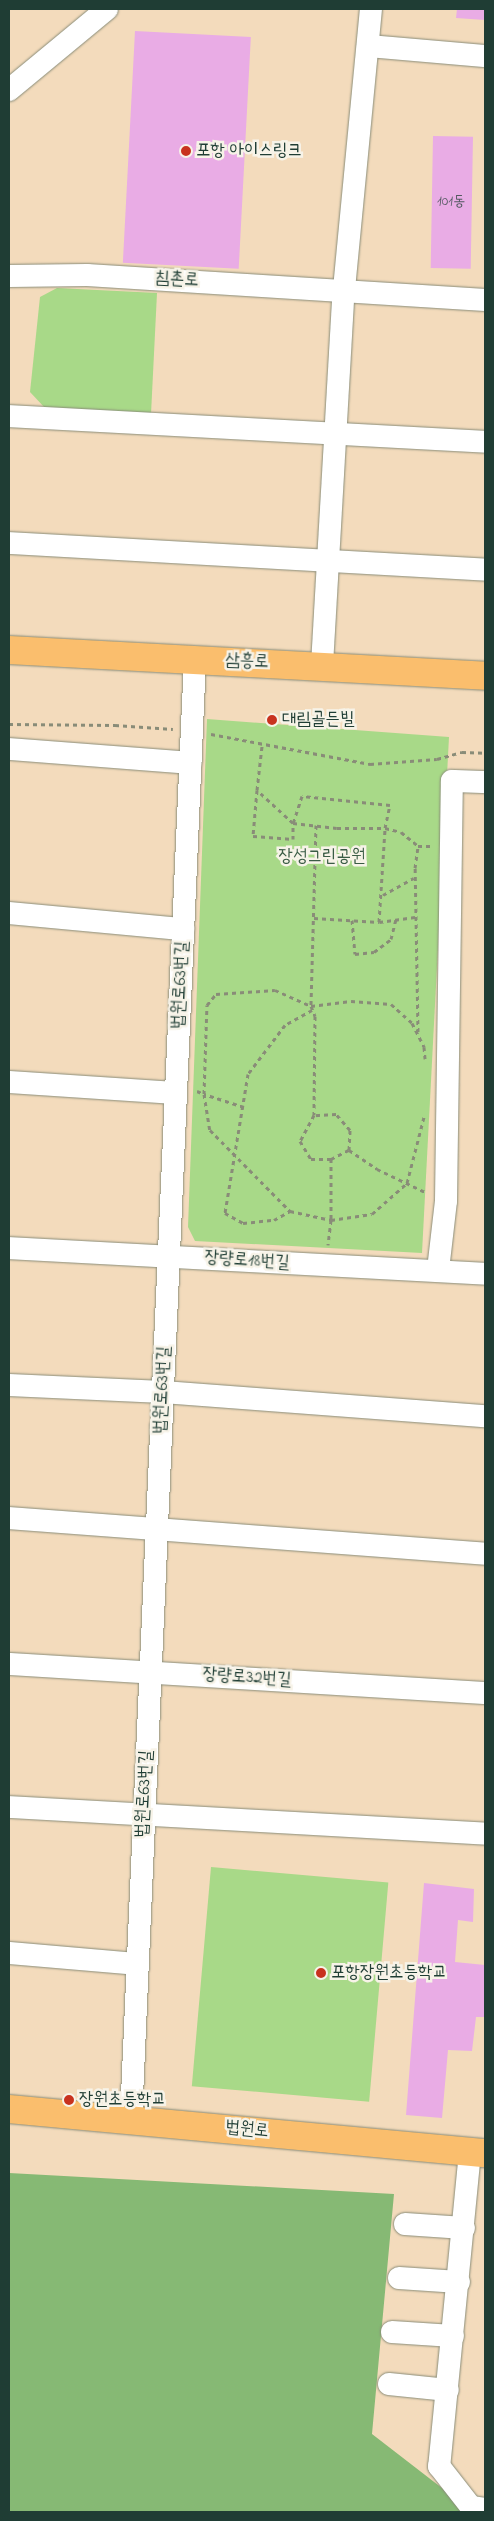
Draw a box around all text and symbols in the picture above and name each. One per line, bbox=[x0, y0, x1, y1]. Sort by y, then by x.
place label: 포항 아이스링크 bbox=[196, 140, 302, 162]
marker: 포항 아이스링크 bbox=[180, 145, 192, 157]
house number: 101동 bbox=[437, 193, 465, 211]
street label: 침촌로 bbox=[155, 268, 199, 292]
street label: 삼흥로 bbox=[225, 650, 269, 674]
place label: 대림골든빌 bbox=[282, 709, 354, 731]
marker: 대림골든빌 bbox=[266, 714, 278, 726]
park label: 장성그린공원 bbox=[279, 846, 365, 868]
street label: 법원로63번길 bbox=[168, 941, 194, 1029]
street label: 장량로18번길 bbox=[204, 1247, 290, 1275]
street label: 법원로63번길 bbox=[150, 1346, 176, 1434]
street label: 장량로32번길 bbox=[202, 1664, 292, 1692]
street label: 법원로63번길 bbox=[132, 1750, 158, 1838]
place label: 포항장원초등학교 bbox=[331, 1962, 447, 1984]
marker: 포항장원초등학교 bbox=[315, 1967, 327, 1979]
place label: 장원초등학교 bbox=[79, 2089, 166, 2111]
marker: 장원초등학교 bbox=[63, 2094, 75, 2106]
street label: 법원로 bbox=[224, 2117, 270, 2143]

